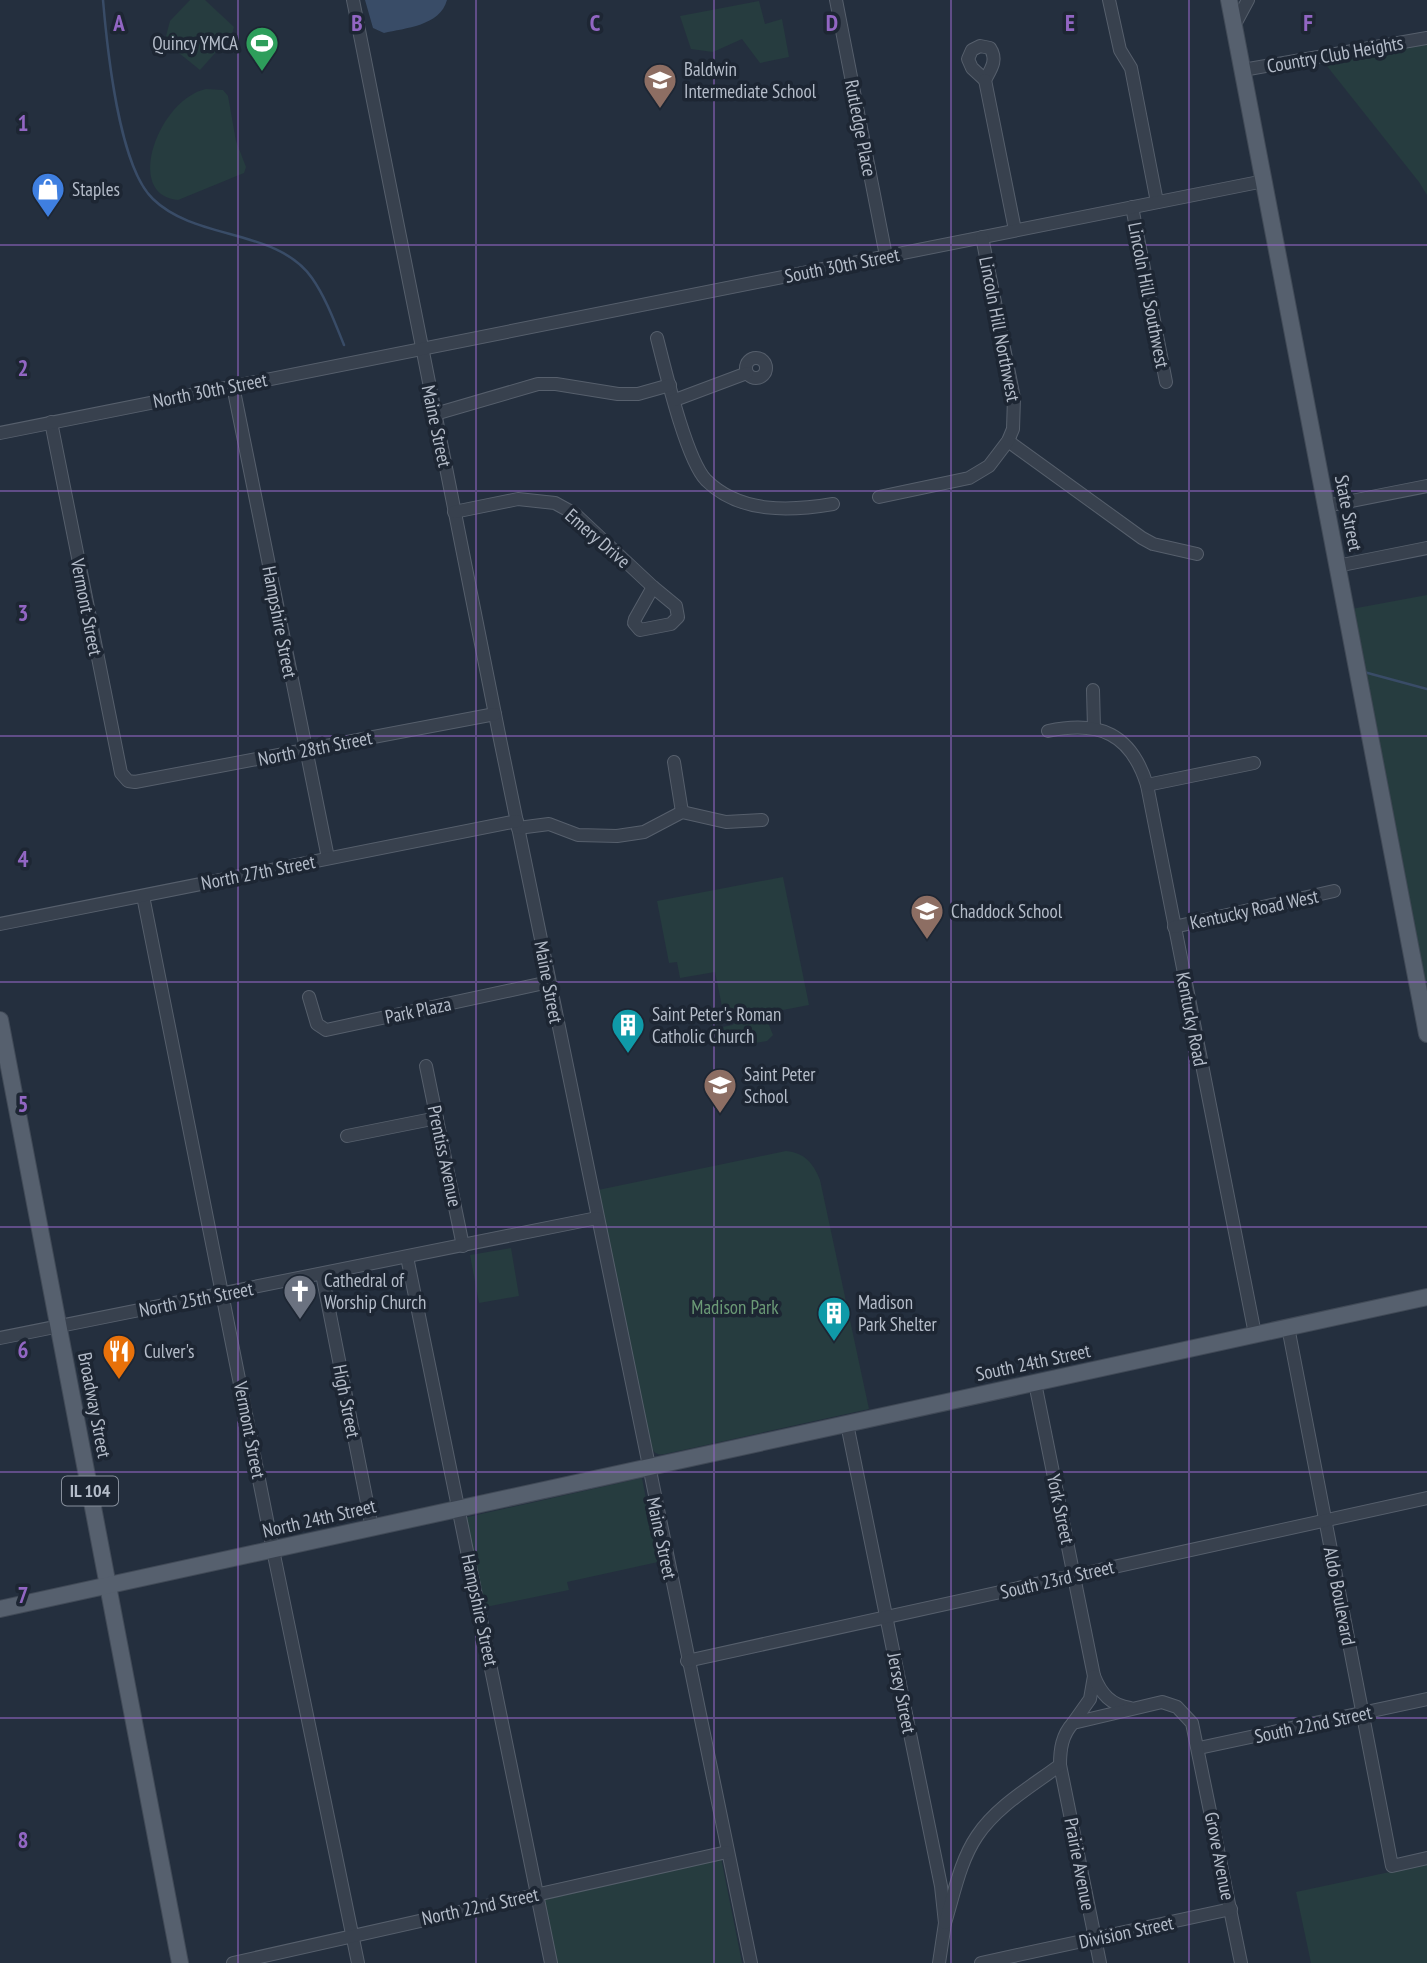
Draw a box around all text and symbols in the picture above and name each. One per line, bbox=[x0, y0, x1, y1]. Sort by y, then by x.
text: A bbox=[112, 8, 125, 37]
text: B bbox=[351, 8, 363, 37]
text: C bbox=[590, 8, 601, 37]
text: D bbox=[826, 8, 838, 37]
text: E bbox=[1065, 8, 1075, 37]
text: F bbox=[1303, 8, 1313, 37]
sports icon: Quincy YMCA bbox=[243, 24, 281, 73]
street label: Country Club Heights bbox=[1265, 30, 1405, 78]
place label: Quincy YMCA bbox=[152, 31, 238, 55]
place label: Baldwin Intermediate School bbox=[684, 57, 817, 103]
school or university icon: Baldwin Intermediate School bbox=[641, 61, 679, 110]
street label: Rutledge Place bbox=[840, 78, 882, 179]
text: 1 bbox=[18, 108, 29, 137]
shop icon: Staples bbox=[29, 170, 67, 219]
place label: Staples bbox=[72, 177, 120, 201]
street label: Lincoln Hill Southwest bbox=[1123, 220, 1175, 371]
street label: South 30th Street bbox=[783, 242, 902, 288]
street label: Lincoln Hill Northwest bbox=[974, 254, 1026, 404]
text: 2 bbox=[18, 353, 29, 382]
street label: North 30th Street bbox=[151, 367, 270, 413]
street label: Maine Street bbox=[417, 383, 458, 470]
street label: State Street bbox=[1330, 473, 1368, 554]
street label: Emery Drive bbox=[560, 503, 636, 573]
street label: Vermont Street bbox=[66, 555, 108, 658]
street label: Hampshire Street bbox=[257, 564, 303, 681]
text: 3 bbox=[18, 598, 29, 627]
street label: North 28th Street bbox=[256, 725, 375, 771]
text: 4 bbox=[18, 844, 29, 873]
street label: North 27th Street bbox=[199, 849, 318, 895]
street label: Kentucky Road West bbox=[1188, 884, 1321, 934]
school or university icon: Chaddock School bbox=[908, 892, 946, 941]
place label: Chaddock School bbox=[951, 899, 1063, 923]
street label: Maine Street bbox=[529, 939, 569, 1026]
street label: Kentucky Road bbox=[1171, 970, 1213, 1068]
street label: Park Plaza bbox=[383, 991, 453, 1029]
place label: Saint Peter's Roman Catholic Church bbox=[652, 1002, 781, 1048]
building icon: Saint Peter's Roman Catholic Church bbox=[609, 1006, 647, 1055]
place label: Saint Peter School bbox=[744, 1062, 816, 1108]
school or university icon: Saint Peter School bbox=[701, 1066, 739, 1115]
text: 5 bbox=[18, 1089, 29, 1118]
street label: Prentiss Avenue bbox=[423, 1103, 467, 1209]
place label: Cathedral of Worship Church bbox=[324, 1268, 426, 1314]
church icon: Cathedral of Worship Church bbox=[281, 1272, 319, 1321]
street label: North 25th Street bbox=[137, 1276, 256, 1322]
place label: Madison Park Shelter bbox=[858, 1290, 937, 1336]
building icon: Madison Park Shelter bbox=[815, 1294, 853, 1343]
park label: Madison Park bbox=[691, 1295, 779, 1319]
restaurant icon: Culver's bbox=[100, 1332, 138, 1381]
text: 6 bbox=[18, 1335, 29, 1364]
street label: South 24th Street bbox=[974, 1338, 1093, 1386]
place label: Culver's bbox=[144, 1339, 194, 1363]
street label: Broadway Street bbox=[73, 1350, 117, 1461]
street label: High Street bbox=[328, 1362, 366, 1440]
street label: Vermont Street bbox=[229, 1378, 271, 1481]
street label: York Street bbox=[1042, 1472, 1080, 1547]
road number: IL 104 bbox=[62, 1476, 118, 1506]
street label: North 24th Street bbox=[260, 1493, 379, 1543]
street label: Maine Street bbox=[642, 1495, 683, 1582]
street label: Aldo Boulevard bbox=[1319, 1545, 1361, 1647]
street label: Hampshire Street bbox=[456, 1552, 504, 1669]
street label: South 23rd Street bbox=[998, 1554, 1117, 1604]
text: 7 bbox=[18, 1580, 29, 1609]
street label: Jersey Street bbox=[882, 1650, 922, 1736]
street label: South 22nd Street bbox=[1252, 1700, 1375, 1748]
street label: Grove Avenue bbox=[1200, 1810, 1240, 1902]
street label: Prairie Avenue bbox=[1059, 1816, 1101, 1912]
text: 8 bbox=[18, 1825, 29, 1854]
street label: North 22nd Street bbox=[419, 1882, 541, 1930]
street label: Division Street bbox=[1077, 1910, 1176, 1954]

